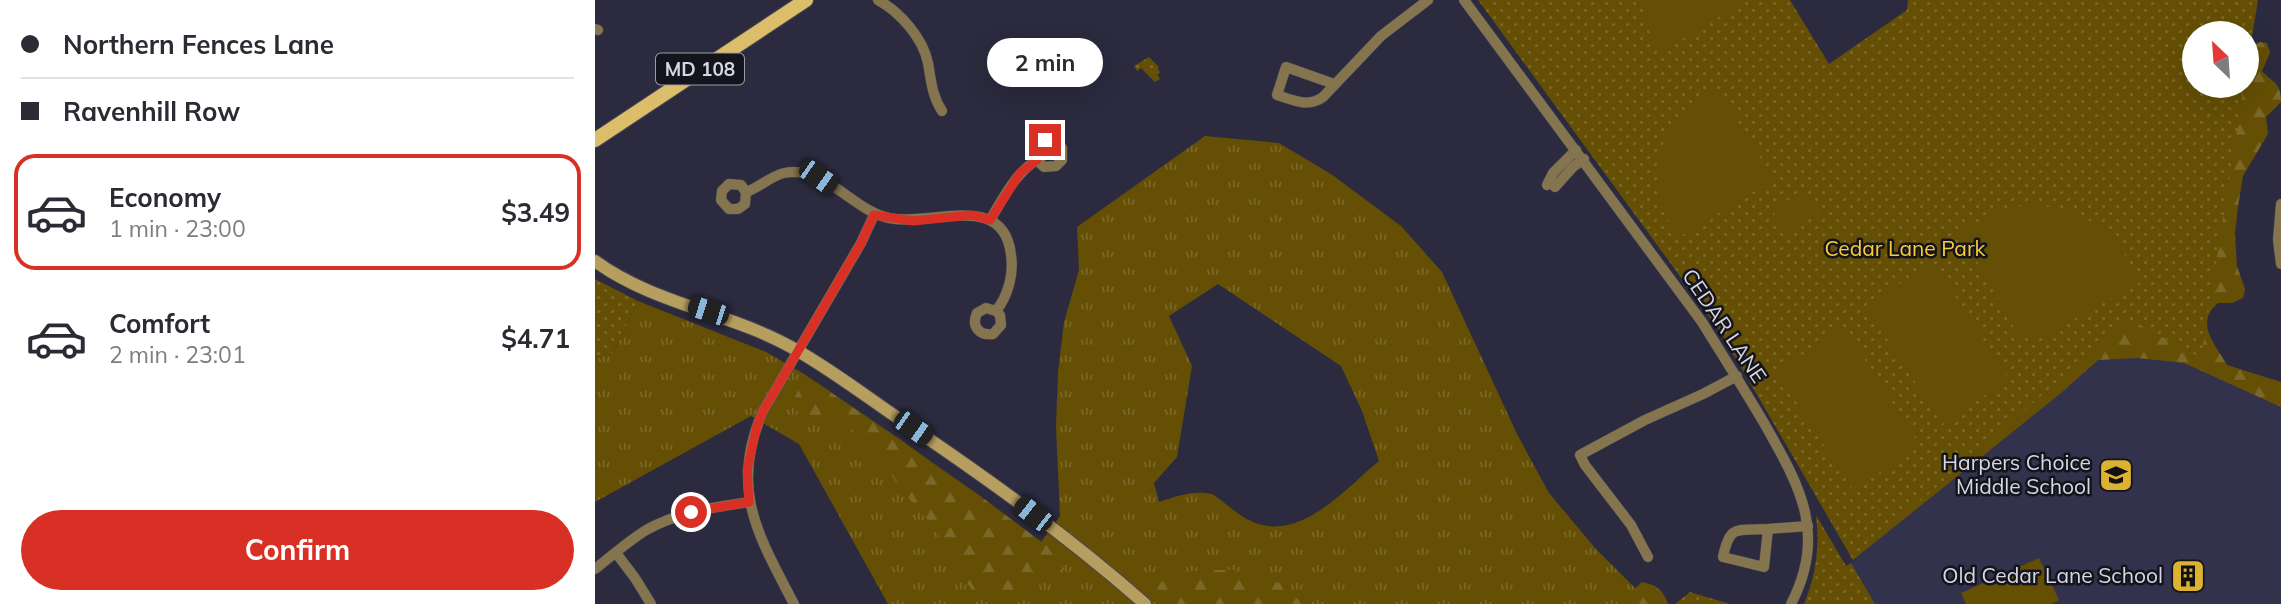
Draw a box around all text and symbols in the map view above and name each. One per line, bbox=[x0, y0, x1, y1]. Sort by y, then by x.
north arrow bbox=[2182, 21, 2259, 98]
map controls bbox=[2182, 21, 2259, 98]
text: Northern Fences Lane bbox=[63, 28, 334, 61]
callout: 2 min bbox=[987, 38, 1103, 88]
text: 2 min bbox=[1015, 48, 1075, 77]
road number: MD 108 bbox=[656, 54, 744, 85]
text: Ravenhill Row bbox=[63, 95, 240, 128]
route end bbox=[1029, 124, 1061, 156]
car bbox=[795, 156, 842, 198]
icon: car bbox=[25, 181, 88, 244]
text: Economy bbox=[109, 181, 221, 214]
text: $3.49 bbox=[501, 196, 570, 229]
text: 1 min · 23:00 bbox=[109, 214, 246, 243]
park label: Cedar Lane Park bbox=[1825, 235, 1986, 261]
street label: CEDAR LANE bbox=[1677, 263, 1773, 387]
car bbox=[685, 295, 732, 327]
icon: car bbox=[25, 307, 88, 370]
text: Comfort bbox=[109, 307, 210, 340]
text: $4.71 bbox=[501, 322, 570, 355]
text: 2 min · 23:01 bbox=[109, 340, 246, 369]
car bbox=[890, 407, 937, 449]
place label: Harpers Choice Middle School bbox=[1942, 449, 2091, 499]
school or university icon: Harpers Choice Middle School bbox=[2097, 456, 2135, 494]
car bbox=[1010, 493, 1057, 535]
route start bbox=[675, 496, 707, 528]
button: Confirm bbox=[21, 510, 574, 590]
building icon: Old Cedar Lane School bbox=[2169, 557, 2207, 595]
place label: Old Cedar Lane School bbox=[1942, 562, 2163, 588]

